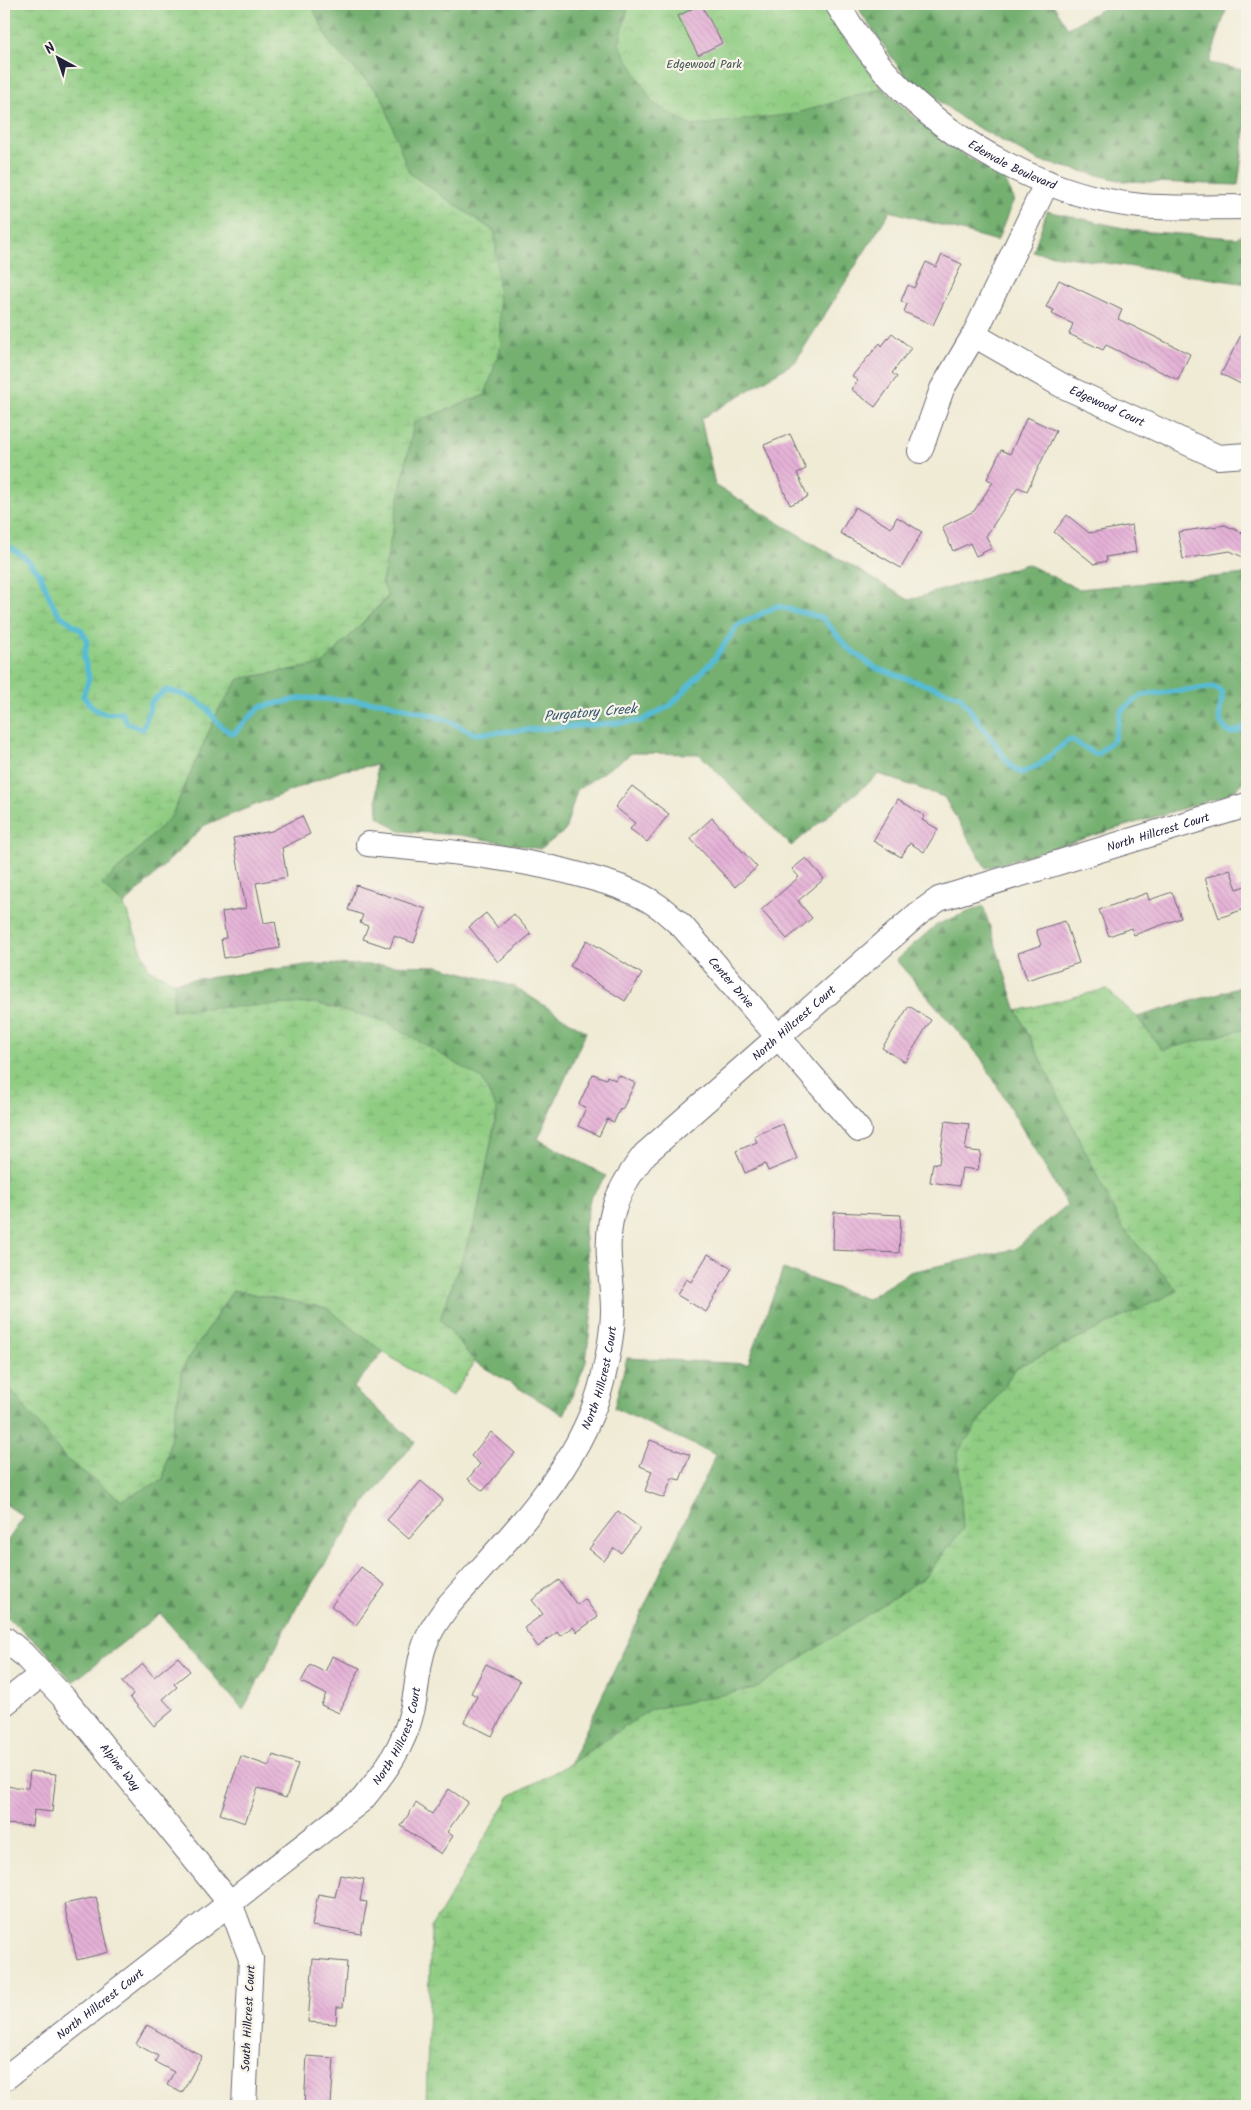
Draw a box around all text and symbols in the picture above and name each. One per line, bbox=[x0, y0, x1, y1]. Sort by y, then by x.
north arrow bbox=[32, 32, 82, 82]
text: N bbox=[40, 37, 61, 60]
park label: Edgewood Park bbox=[666, 55, 742, 74]
street label: Edenvale Boulevard bbox=[964, 135, 1060, 196]
street label: Edgewood Court bbox=[1066, 381, 1148, 432]
water label: Purgatory Creek bbox=[543, 698, 640, 728]
street label: North Hillcrest Court bbox=[1104, 808, 1212, 857]
street label: Center Drive bbox=[703, 953, 759, 1013]
street label: North Hillcrest Court bbox=[748, 981, 841, 1066]
street label: North Hillcrest Court bbox=[577, 1325, 622, 1433]
street label: North Hillcrest Court bbox=[368, 1685, 426, 1790]
street label: Alpine Way bbox=[95, 1740, 145, 1796]
street label: North Hillcrest Court bbox=[53, 1964, 149, 2045]
street label: South Hillcrest Court bbox=[236, 1964, 261, 2072]

